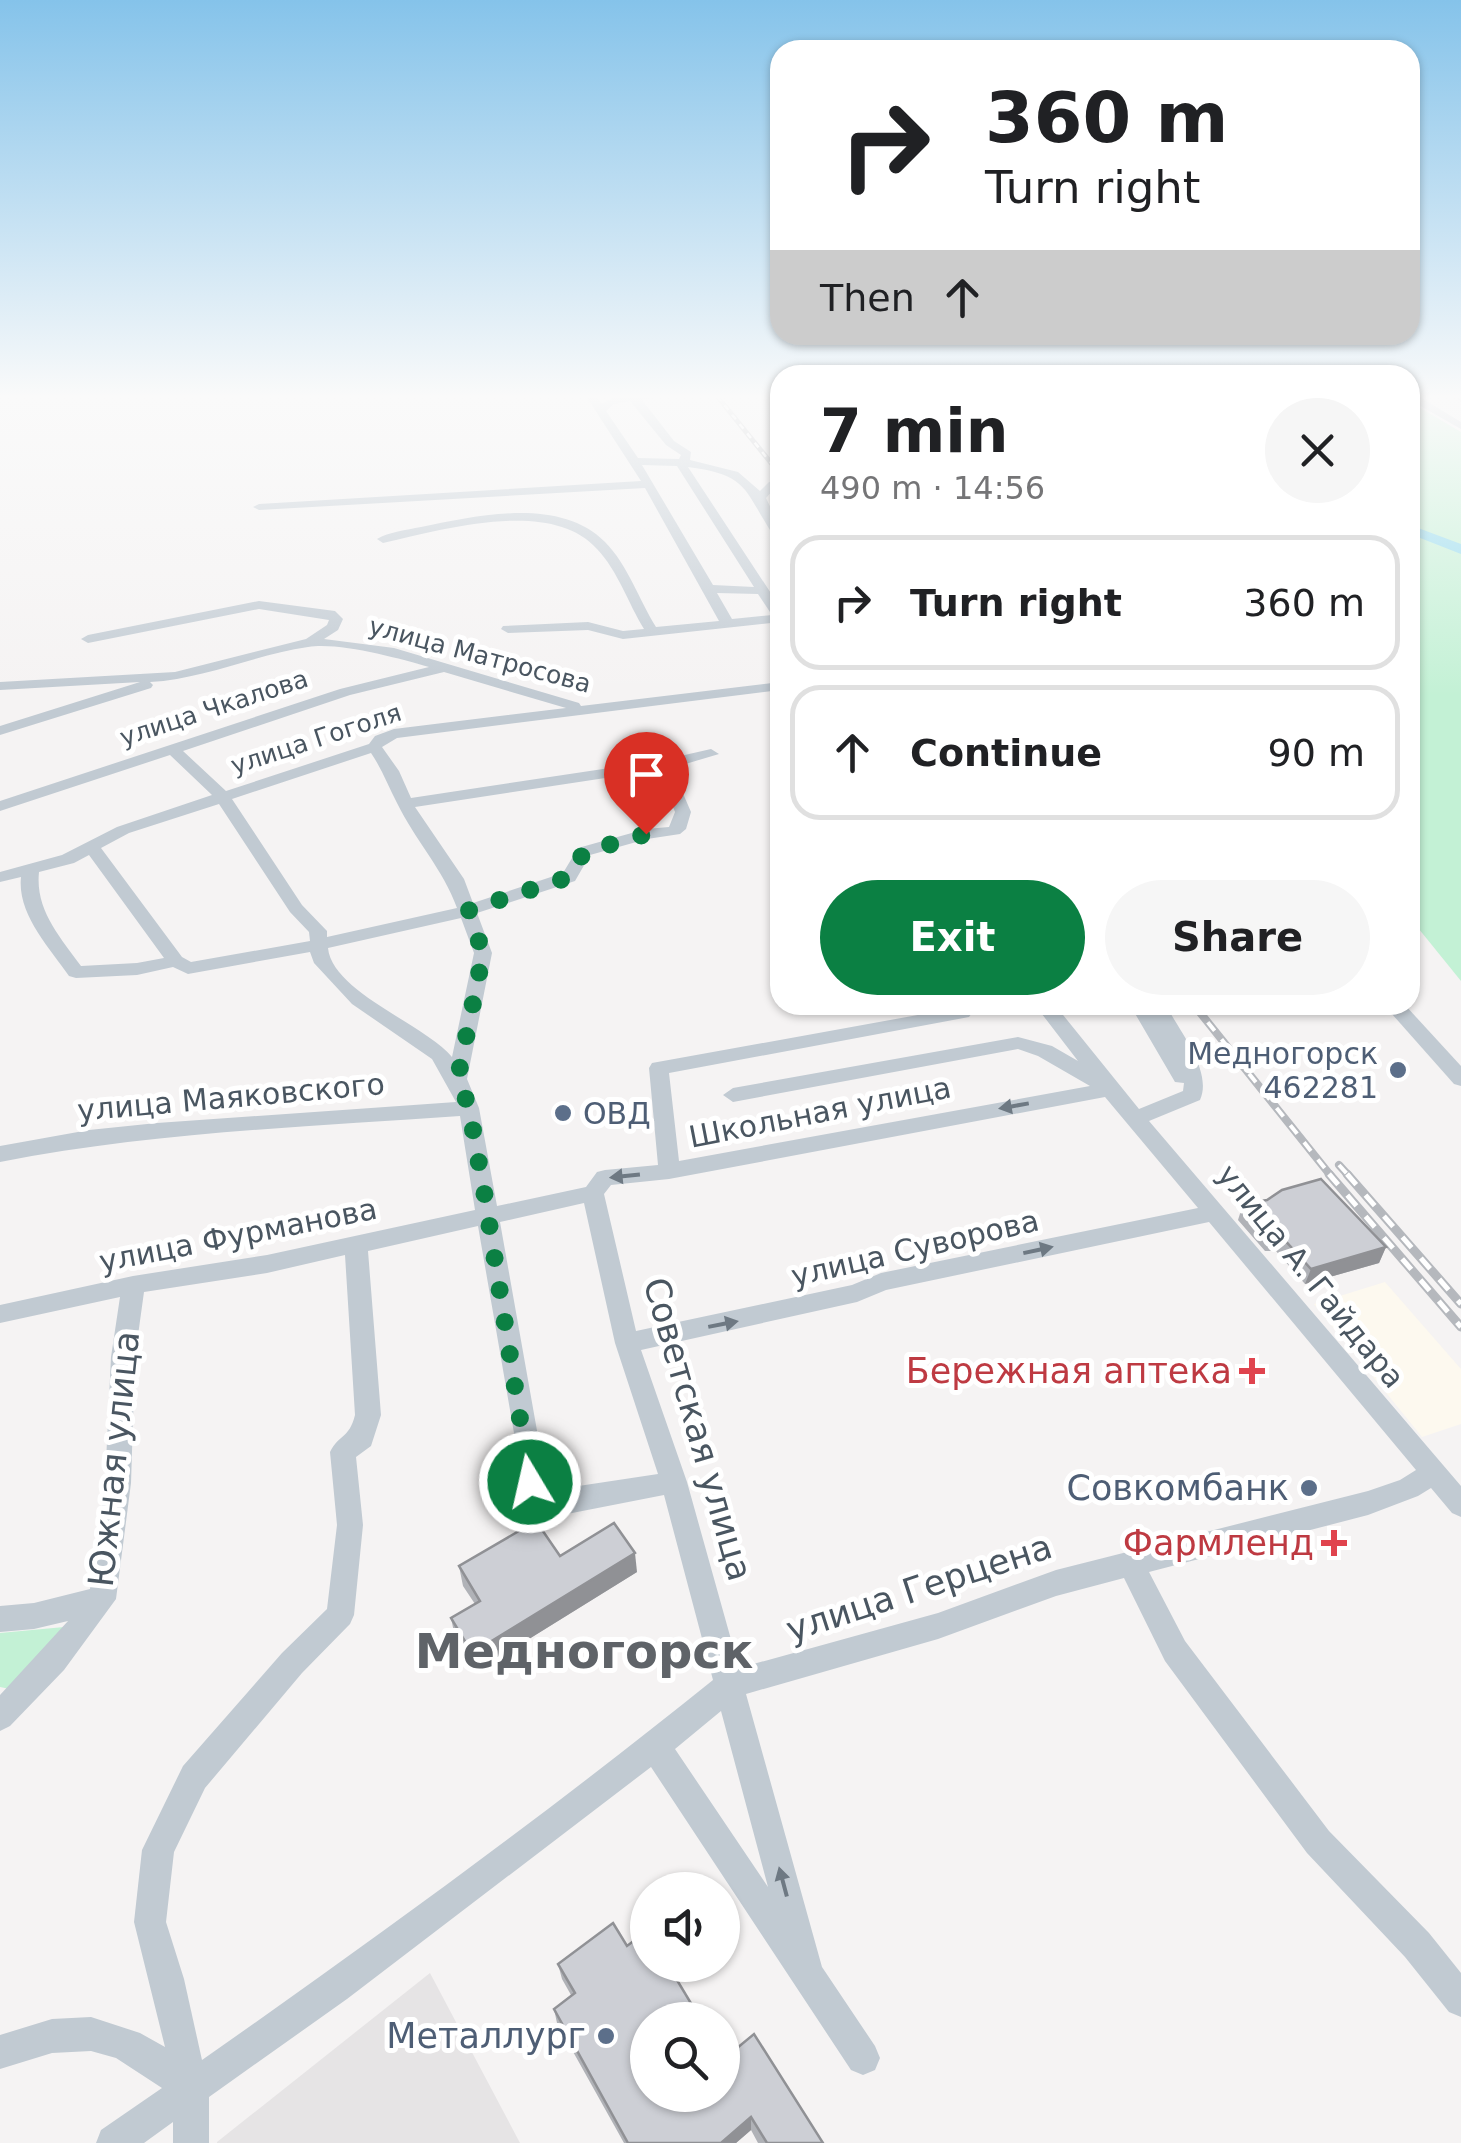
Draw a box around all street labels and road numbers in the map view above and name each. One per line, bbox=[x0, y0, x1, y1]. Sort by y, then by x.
street label: улица Матросова bbox=[366, 611, 594, 699]
street label: улица Чкалова bbox=[116, 664, 312, 752]
street label: улица Гоголя bbox=[227, 698, 405, 780]
street label: улица Маяковского bbox=[76, 1066, 386, 1128]
street label: Школьная улица bbox=[686, 1069, 954, 1155]
street label: улица А. Гайдара bbox=[1210, 1157, 1412, 1395]
street label: улица Фурманова bbox=[96, 1191, 380, 1279]
street label: улица Суворова bbox=[788, 1202, 1042, 1294]
street label: Советская улица bbox=[636, 1273, 760, 1585]
street label: Южная улица bbox=[81, 1329, 147, 1589]
street label: улица Герцена bbox=[781, 1526, 1057, 1650]

